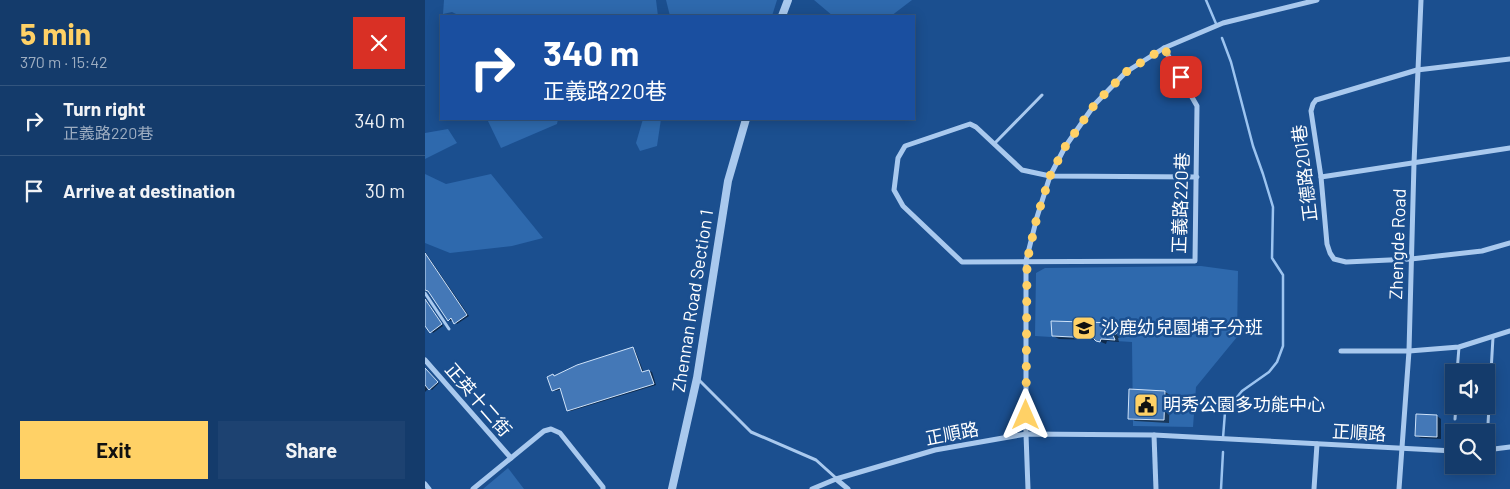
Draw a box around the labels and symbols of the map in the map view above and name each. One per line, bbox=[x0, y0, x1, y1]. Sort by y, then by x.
pin bbox=[1160, 56, 1202, 98]
street label: 正德路201巷 bbox=[1287, 123, 1321, 223]
street label: 正義路220巷 bbox=[1167, 152, 1193, 254]
street label: Zhengde Road bbox=[1384, 188, 1410, 300]
street label: Zhennan Road Section 1 bbox=[667, 208, 717, 394]
school or university icon: 沙鹿幼兒園埔子分班 bbox=[1071, 315, 1097, 341]
place label: 沙鹿幼兒園埔子分班 bbox=[1101, 316, 1263, 338]
street label: 正英十二街 bbox=[441, 358, 517, 441]
position arrow bbox=[999, 388, 1051, 440]
public building icon: 明秀公園多功能中心 bbox=[1133, 392, 1159, 418]
place label: 明秀公園多功能中心 bbox=[1163, 393, 1325, 415]
street label: 正順路 bbox=[923, 417, 980, 449]
street label: 正順路 bbox=[1332, 420, 1387, 444]

